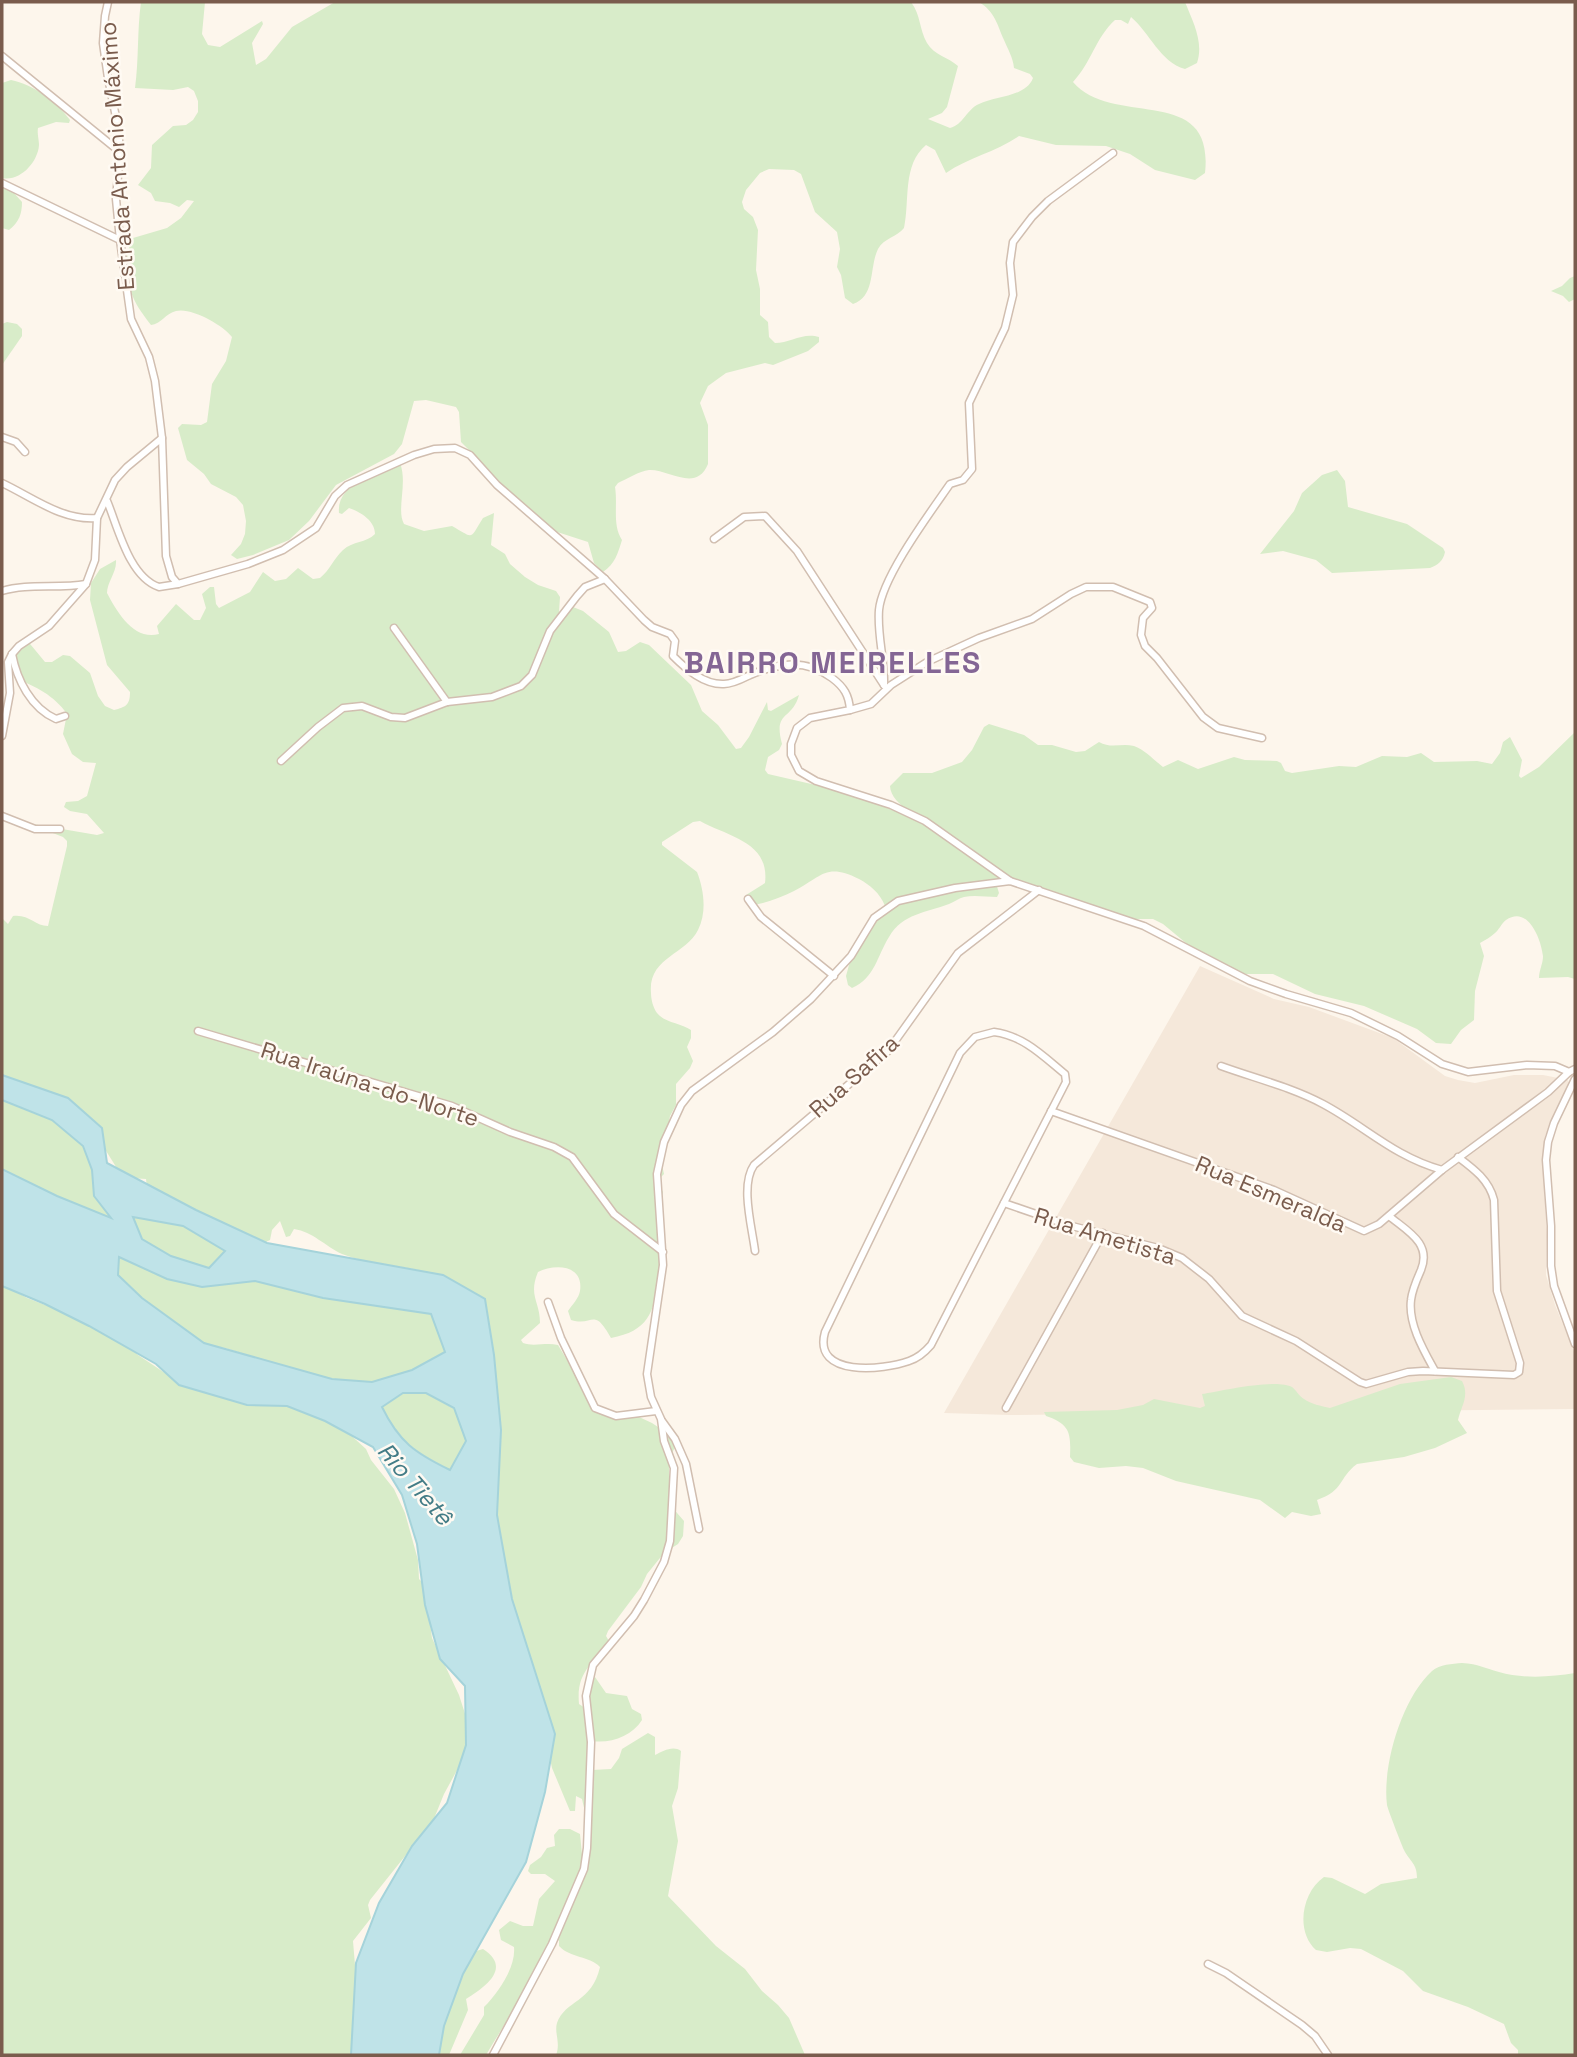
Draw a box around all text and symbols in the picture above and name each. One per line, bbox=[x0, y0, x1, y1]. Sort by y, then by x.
street label: Estrada Antonio Máximo bbox=[93, 21, 141, 291]
district label: BAIRRO MEIRELLES bbox=[684, 643, 982, 682]
street label: Rua Safira bbox=[803, 1028, 905, 1124]
street label: Rua Iraúna-do-Norte bbox=[257, 1035, 483, 1133]
street label: Rua Esmeralda bbox=[1191, 1149, 1351, 1239]
street label: Rua Ametista bbox=[1030, 1200, 1180, 1272]
water label: Rio Tietê bbox=[371, 1436, 460, 1532]

